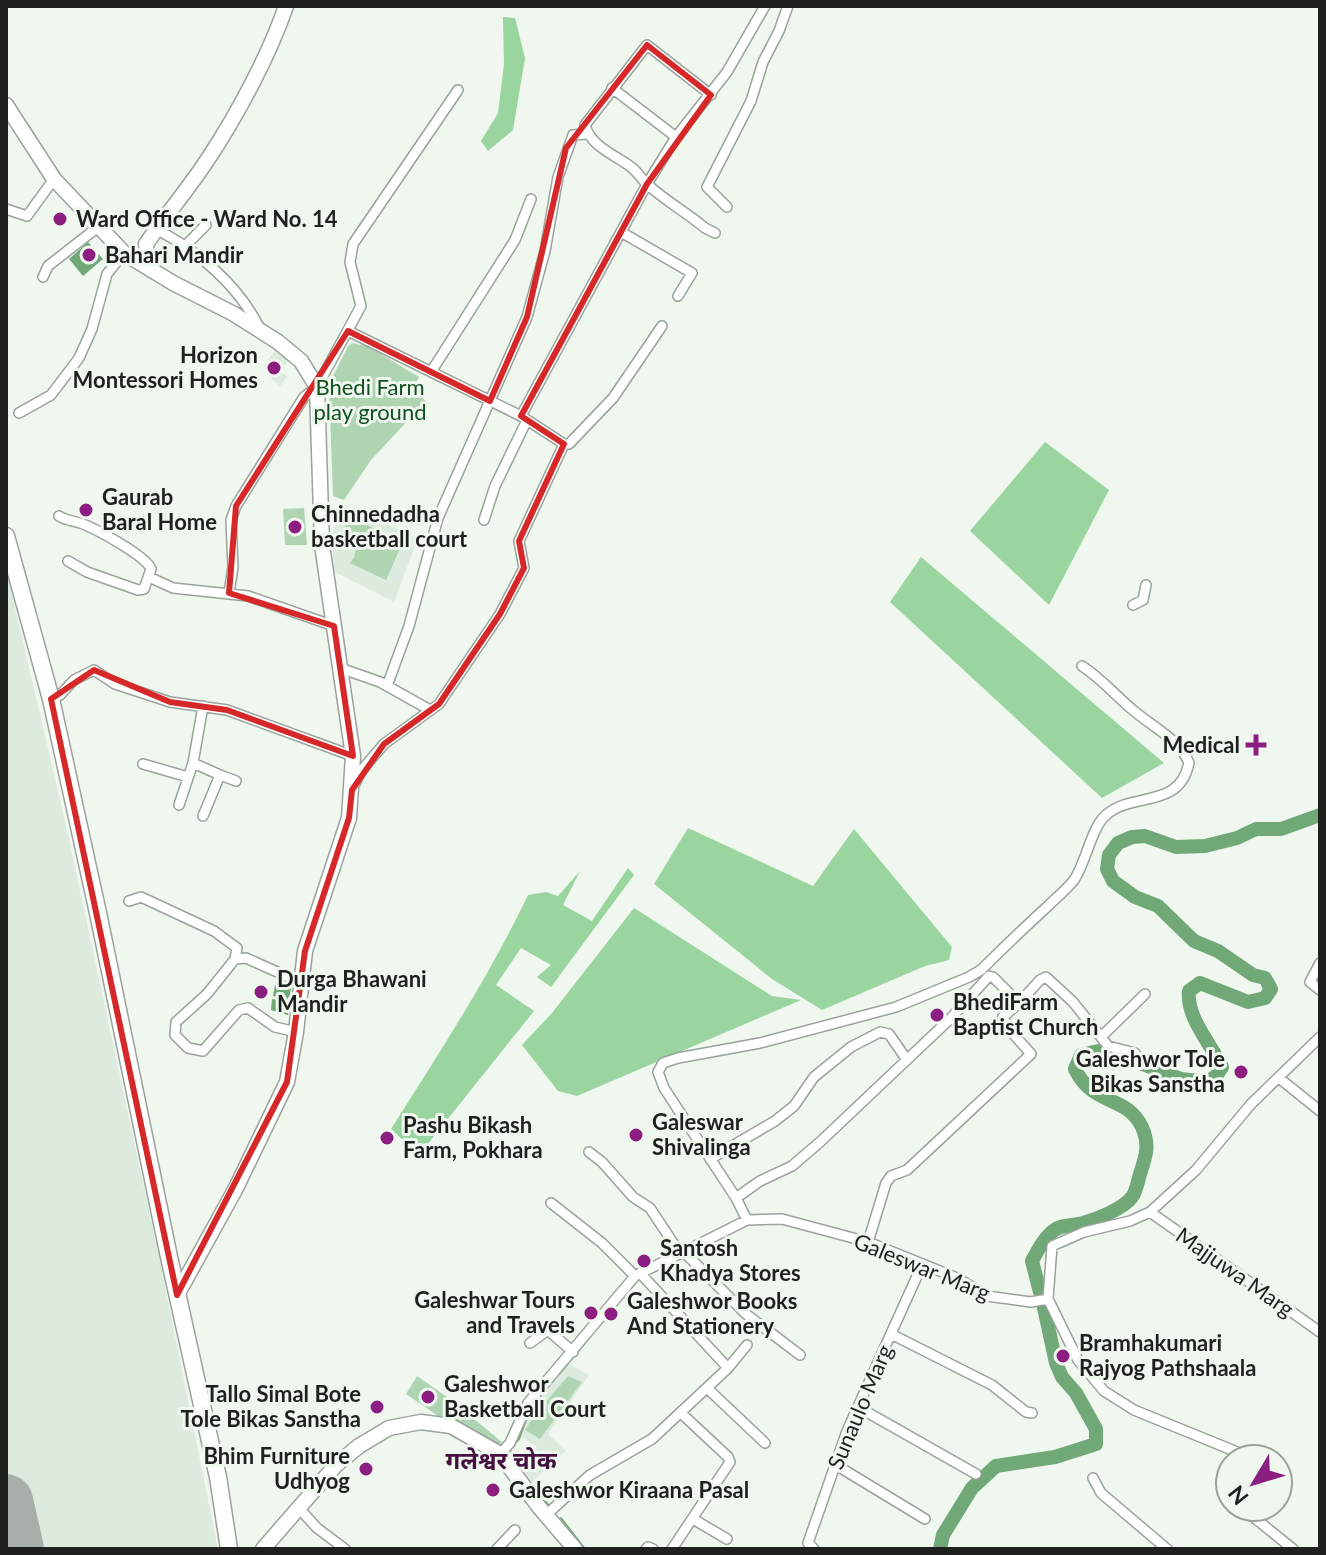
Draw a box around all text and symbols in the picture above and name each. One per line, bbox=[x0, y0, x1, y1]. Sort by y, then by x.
place label: Ward Office - Ward No. 14 bbox=[76, 205, 338, 232]
marker: Ward Office - Ward No. 14 bbox=[51, 210, 69, 228]
place label: Bahari Mandir bbox=[105, 241, 244, 268]
marker: Bahari Mandir bbox=[80, 246, 98, 264]
place label: Horizon Montessori Homes bbox=[73, 341, 258, 393]
marker: Horizon Montessori Homes bbox=[265, 359, 283, 377]
park label: Bhedi Farm play ground bbox=[314, 373, 426, 425]
place label: Gaurab Baral Home bbox=[102, 483, 217, 535]
place label: Chinnedadha basketball court bbox=[311, 500, 468, 552]
marker: Gaurab Baral Home bbox=[77, 501, 95, 519]
marker: Chinnedadha basketball court bbox=[286, 518, 304, 536]
place label: Medical bbox=[1162, 731, 1240, 758]
marker: Medical bbox=[1247, 736, 1265, 754]
place label: Durga Bhawani Mandir bbox=[277, 965, 427, 1017]
marker: Durga Bhawani Mandir bbox=[252, 983, 270, 1001]
place label: BhediFarm Baptist Church bbox=[953, 988, 1098, 1040]
marker: BhediFarm Baptist Church bbox=[928, 1006, 946, 1024]
place label: Galeshwor Tole Bikas Sanstha bbox=[1076, 1045, 1225, 1097]
marker: Galeshwor Tole Bikas Sanstha bbox=[1232, 1063, 1250, 1081]
place label: Galeswar Shivalinga bbox=[652, 1108, 751, 1160]
place label: Pashu Bikash Farm, Pokhara bbox=[403, 1111, 543, 1163]
marker: Galeswar Shivalinga bbox=[627, 1126, 645, 1144]
marker: Pashu Bikash Farm, Pokhara bbox=[378, 1129, 396, 1147]
street label: Majjuwa Marg bbox=[1171, 1221, 1299, 1322]
street label: Galeswar Marg bbox=[850, 1227, 994, 1306]
place label: Santosh Khadya Stores bbox=[660, 1234, 801, 1286]
marker: Santosh Khadya Stores bbox=[635, 1252, 653, 1270]
place label: Galeshwar Tours and Travels bbox=[414, 1286, 575, 1338]
place label: Galeshwor Books And Stationery bbox=[626, 1287, 798, 1339]
marker: Galeshwar Tours and Travels bbox=[582, 1304, 600, 1322]
marker: Galeshwor Books And Stationery bbox=[602, 1305, 620, 1323]
place label: Bramhakumari Rajyog Pathshaala bbox=[1079, 1329, 1256, 1381]
street label: Sunaulo Marg bbox=[821, 1340, 898, 1473]
marker: Bramhakumari Rajyog Pathshaala bbox=[1054, 1347, 1072, 1365]
place label: Galeshwor Basketball Court bbox=[444, 1370, 607, 1422]
place label: Tallo Simal Bote Tole Bikas Sanstha bbox=[181, 1380, 361, 1432]
marker: Galeshwor Basketball Court bbox=[419, 1388, 437, 1406]
marker: Tallo Simal Bote Tole Bikas Sanstha bbox=[368, 1398, 386, 1416]
place label: Bhim Furniture Udhyog bbox=[203, 1442, 350, 1494]
north arrow bbox=[1214, 1443, 1294, 1523]
district label: गलेश्वर चोक bbox=[445, 1445, 558, 1474]
marker: Bhim Furniture Udhyog bbox=[357, 1460, 375, 1478]
place label: Galeshwor Kiraana Pasal bbox=[509, 1476, 749, 1503]
marker: Galeshwor Kiraana Pasal bbox=[484, 1481, 502, 1499]
text: N bbox=[1222, 1481, 1254, 1511]

